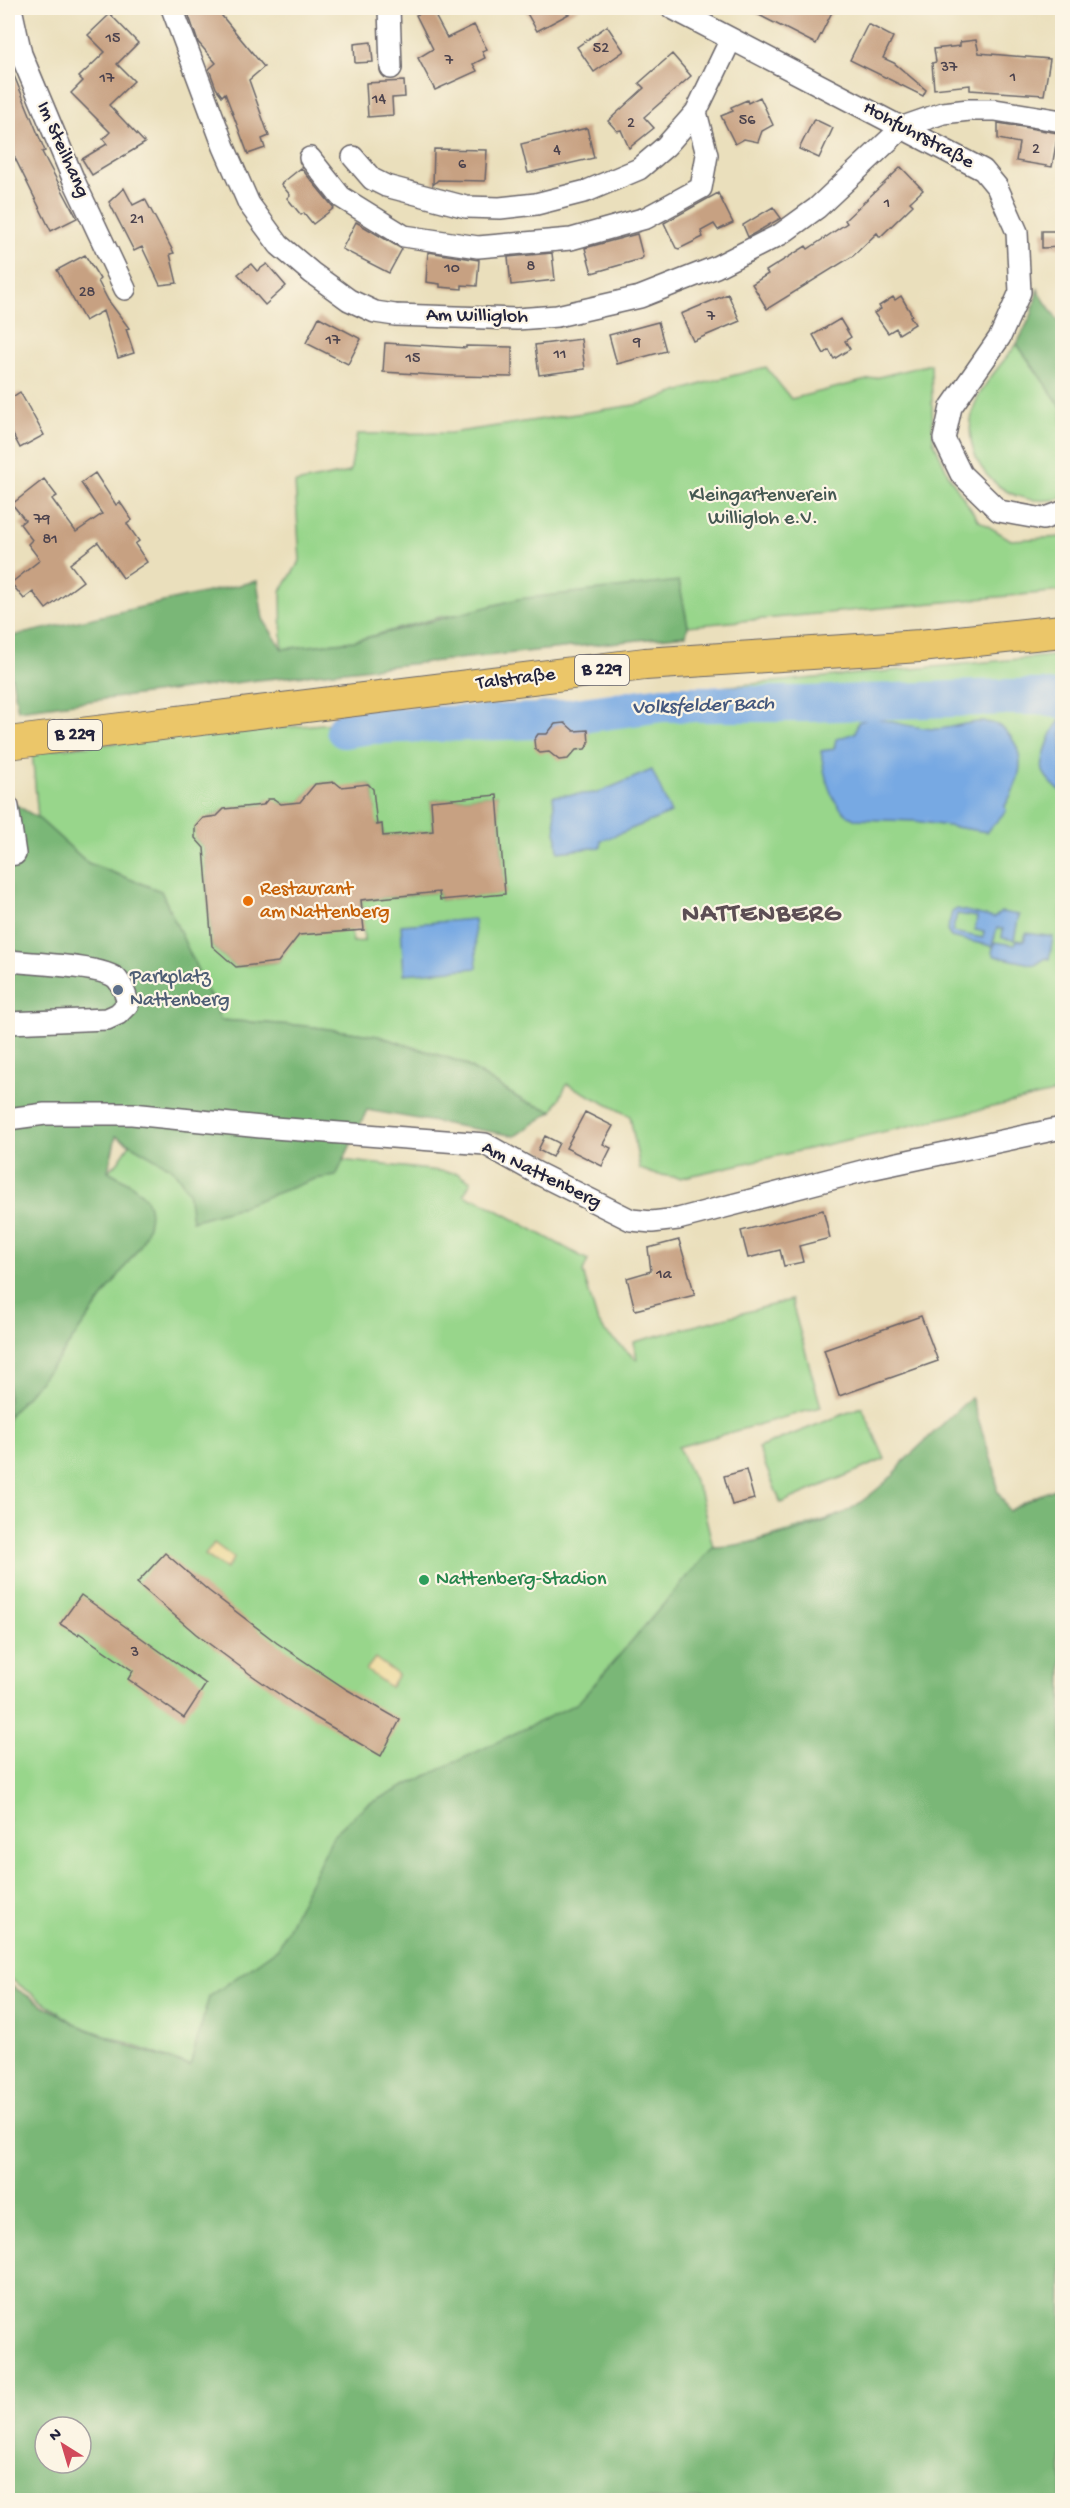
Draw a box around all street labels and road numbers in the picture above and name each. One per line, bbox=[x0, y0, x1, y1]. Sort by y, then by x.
street label: Hohfuhrstraße bbox=[859, 97, 978, 175]
street label: Im Steilhang bbox=[31, 98, 93, 202]
street label: Am Willigloh bbox=[426, 305, 529, 329]
road number: B 229 bbox=[575, 655, 629, 685]
street label: Talstraße bbox=[474, 664, 557, 696]
road number: B 229 bbox=[48, 720, 102, 750]
street label: Am Nattenberg bbox=[477, 1137, 605, 1215]

